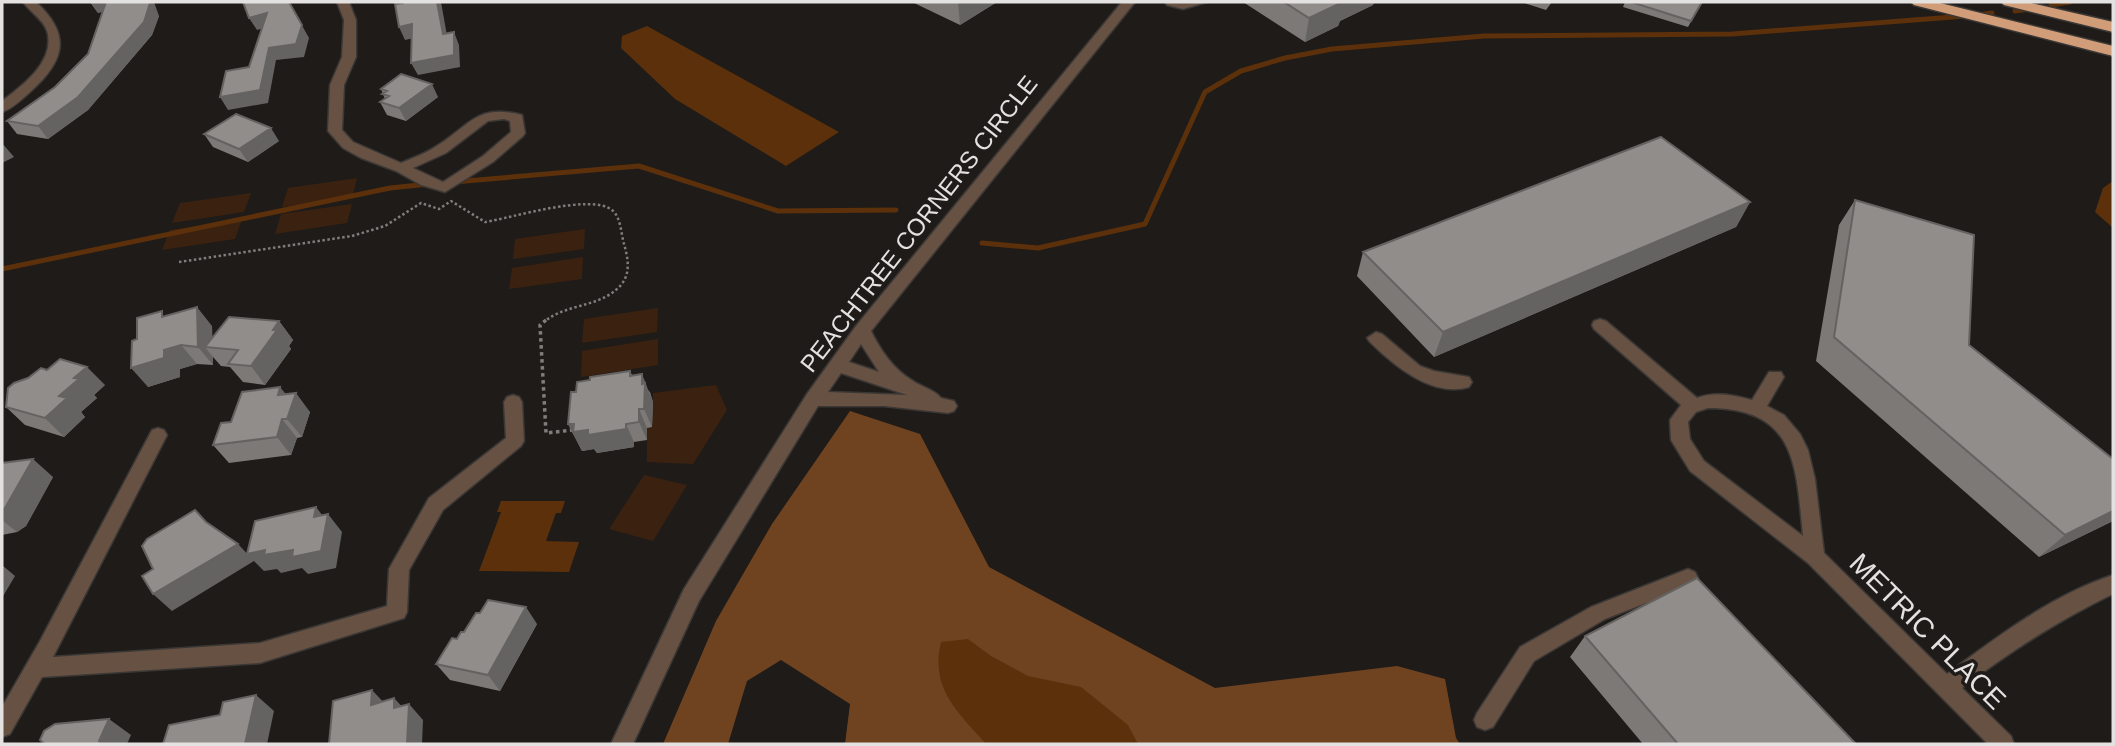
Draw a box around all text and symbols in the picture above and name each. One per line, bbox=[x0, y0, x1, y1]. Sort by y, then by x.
street label: PEACHTREE CORNERS CIRCLE bbox=[795, 70, 1043, 377]
street label: METRIC PLACE bbox=[1844, 547, 2012, 715]

